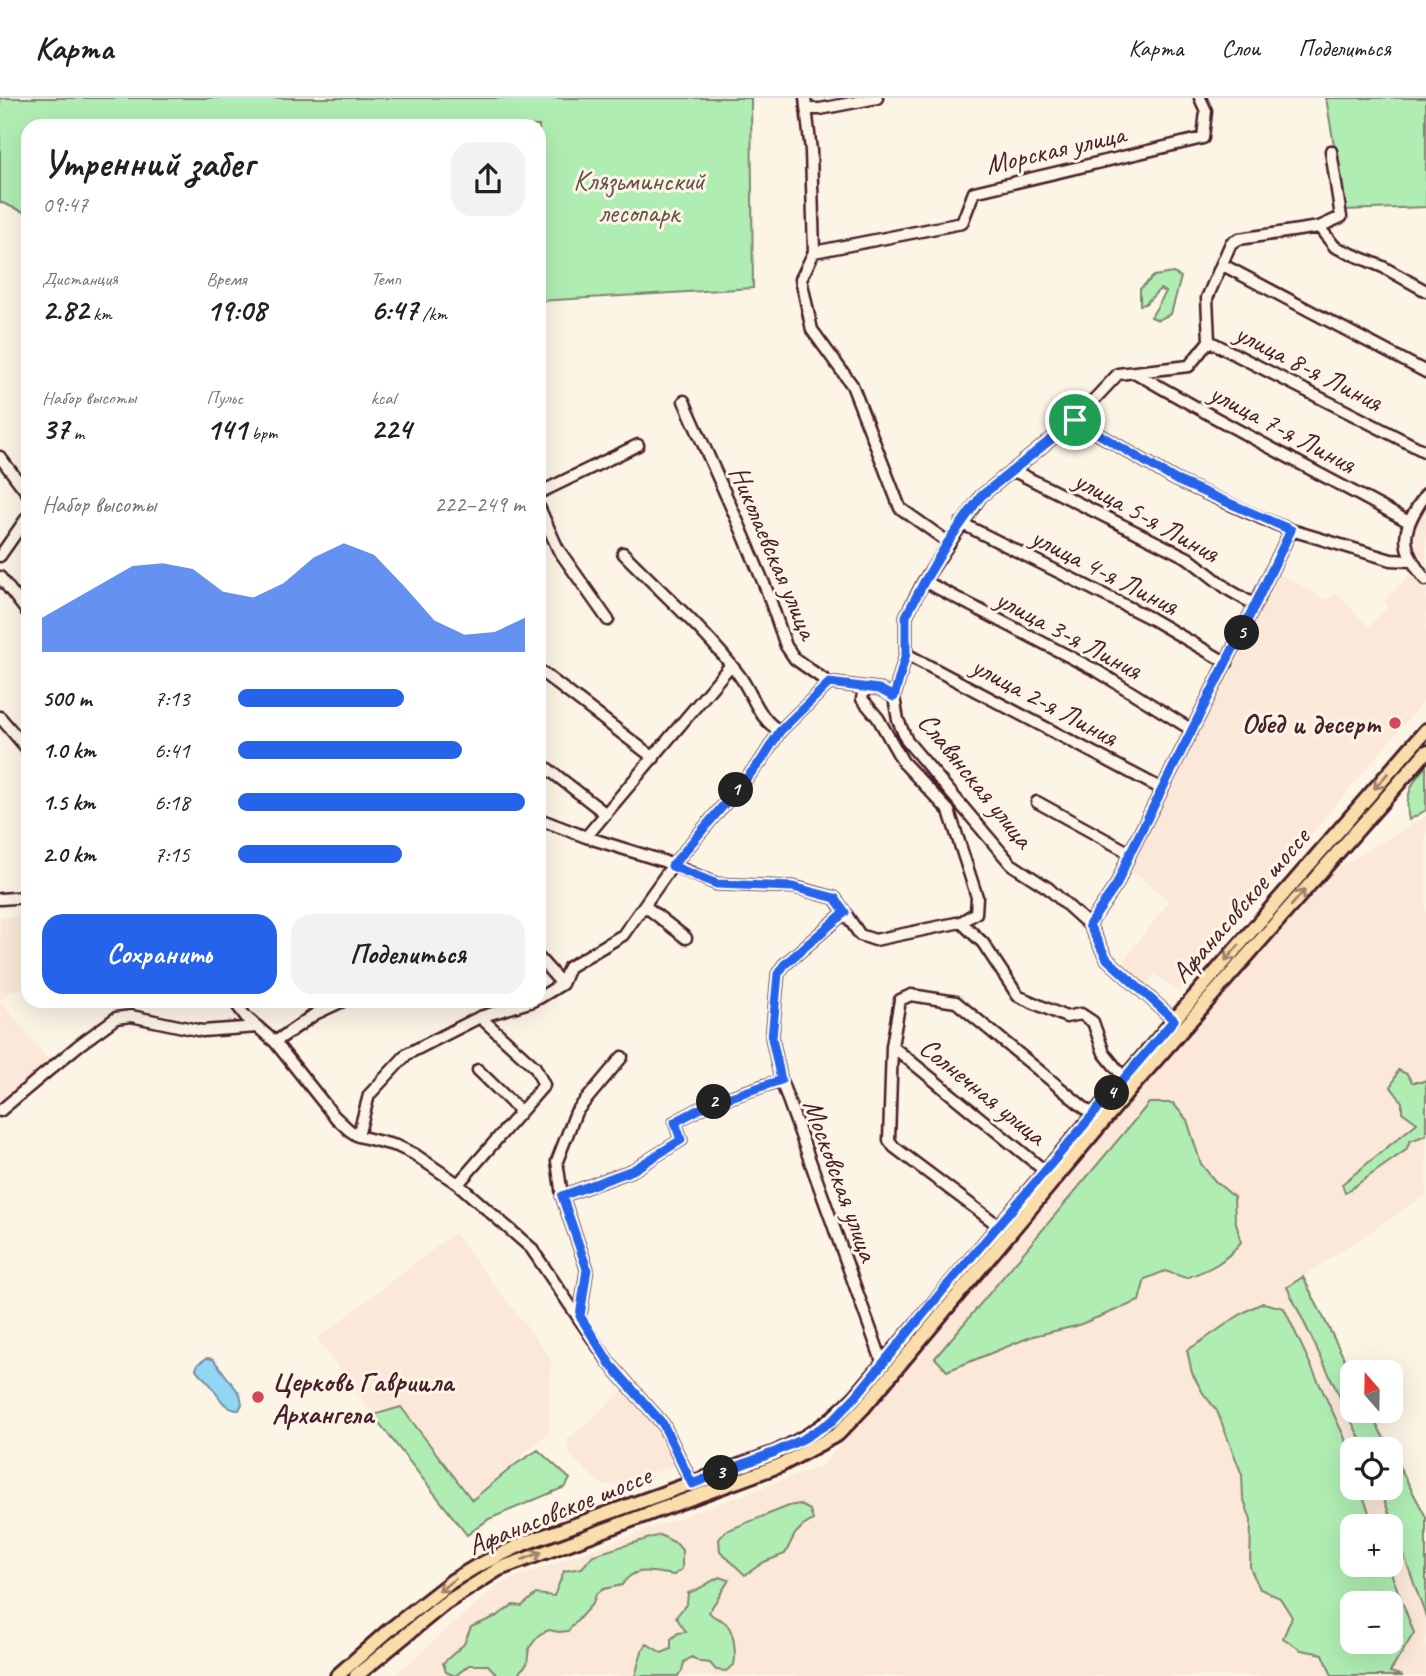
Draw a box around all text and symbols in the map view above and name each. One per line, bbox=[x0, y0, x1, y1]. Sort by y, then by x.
text: Карта bbox=[35, 27, 114, 69]
text: Карта bbox=[1129, 33, 1183, 63]
text: Слои bbox=[1221, 33, 1260, 63]
text: Поделиться bbox=[1298, 33, 1391, 63]
street label: Морская улица bbox=[982, 115, 1131, 182]
text: Утренний забег bbox=[42, 140, 254, 187]
button: share bbox=[451, 142, 525, 216]
park label: Клязьминский лесопарк bbox=[573, 163, 706, 230]
text: 09:47 bbox=[42, 190, 88, 219]
text: Дистанция bbox=[42, 267, 118, 291]
text: Время bbox=[206, 267, 246, 291]
text: Темп bbox=[371, 267, 401, 291]
text: 2.82 bbox=[42, 291, 88, 329]
text: 19:08 bbox=[206, 291, 266, 329]
text: 6:47 bbox=[371, 291, 418, 329]
text: km bbox=[88, 302, 112, 326]
text: /km bbox=[418, 302, 447, 326]
street label: улица 8-я Линия bbox=[1228, 314, 1389, 419]
street label: улица 7-я Линия bbox=[1202, 374, 1363, 481]
text: Набор высоты bbox=[42, 386, 136, 410]
text: Пульс bbox=[206, 386, 243, 410]
text: kcal bbox=[371, 386, 396, 410]
pin bbox=[1045, 390, 1105, 450]
icon: arrive bbox=[1056, 401, 1094, 439]
text: 37 bbox=[42, 410, 69, 448]
text: 141 bbox=[206, 410, 247, 448]
text: 224 bbox=[371, 410, 411, 448]
text: m bbox=[69, 421, 84, 445]
text: bpm bbox=[247, 421, 278, 445]
street label: Николаевская улица bbox=[722, 460, 827, 646]
street label: улица 5-я Линия bbox=[1067, 461, 1226, 571]
text: Набор высоты bbox=[42, 490, 156, 519]
text: 222–249 m bbox=[434, 490, 525, 519]
street label: улица 4-я Линия bbox=[1024, 518, 1185, 623]
street label: улица 3-я Линия bbox=[988, 580, 1149, 687]
pin: 5 bbox=[1224, 616, 1260, 650]
text: 5 bbox=[1237, 620, 1246, 644]
street label: улица 2-я Линия bbox=[964, 647, 1125, 754]
text: 500 m bbox=[42, 684, 91, 713]
text: 7:13 bbox=[154, 684, 190, 713]
street label: Славянская улица bbox=[910, 705, 1043, 856]
place label: Обед и десерт bbox=[1242, 706, 1382, 741]
marker: Обед и десерт bbox=[1387, 715, 1403, 731]
text: 1.0 km bbox=[42, 736, 96, 765]
text: 6:41 bbox=[154, 736, 190, 765]
pin: 1 bbox=[718, 772, 754, 808]
one-way arrow bbox=[1373, 772, 1389, 790]
text: 1 bbox=[731, 777, 740, 801]
text: 1.5 km bbox=[42, 788, 95, 817]
text: 6:18 bbox=[154, 788, 190, 817]
street label: Афанасовское шоссе bbox=[1163, 819, 1318, 990]
text: 2.0 km bbox=[42, 840, 96, 869]
text: 7:15 bbox=[154, 840, 190, 869]
one-way arrow bbox=[1290, 889, 1306, 907]
button: Сохранить bbox=[42, 914, 277, 994]
button: Поделиться bbox=[291, 914, 525, 994]
one-way arrow bbox=[1224, 943, 1240, 961]
street label: Солнечная улица bbox=[913, 1029, 1055, 1154]
pin: 4 bbox=[1094, 1076, 1130, 1110]
text: 4 bbox=[1107, 1080, 1116, 1104]
pin: 2 bbox=[696, 1084, 732, 1119]
text: 2 bbox=[709, 1089, 718, 1113]
street label: Московская улица bbox=[796, 1094, 887, 1267]
north arrow bbox=[1340, 1360, 1404, 1423]
map controls bbox=[1340, 1360, 1403, 1654]
place label: Церковь Гавриила Архангела bbox=[272, 1364, 456, 1431]
marker: Церковь Гавриила Архангела bbox=[250, 1389, 266, 1405]
button: locate bbox=[1340, 1437, 1403, 1500]
pin: 3 bbox=[704, 1456, 738, 1490]
street label: Афанасовское шоссе bbox=[462, 1457, 657, 1563]
text: 3 bbox=[716, 1460, 725, 1484]
button: + bbox=[1340, 1514, 1403, 1577]
one-way arrow bbox=[521, 1548, 543, 1561]
one-way arrow bbox=[438, 1578, 457, 1593]
button: − bbox=[1340, 1591, 1403, 1654]

